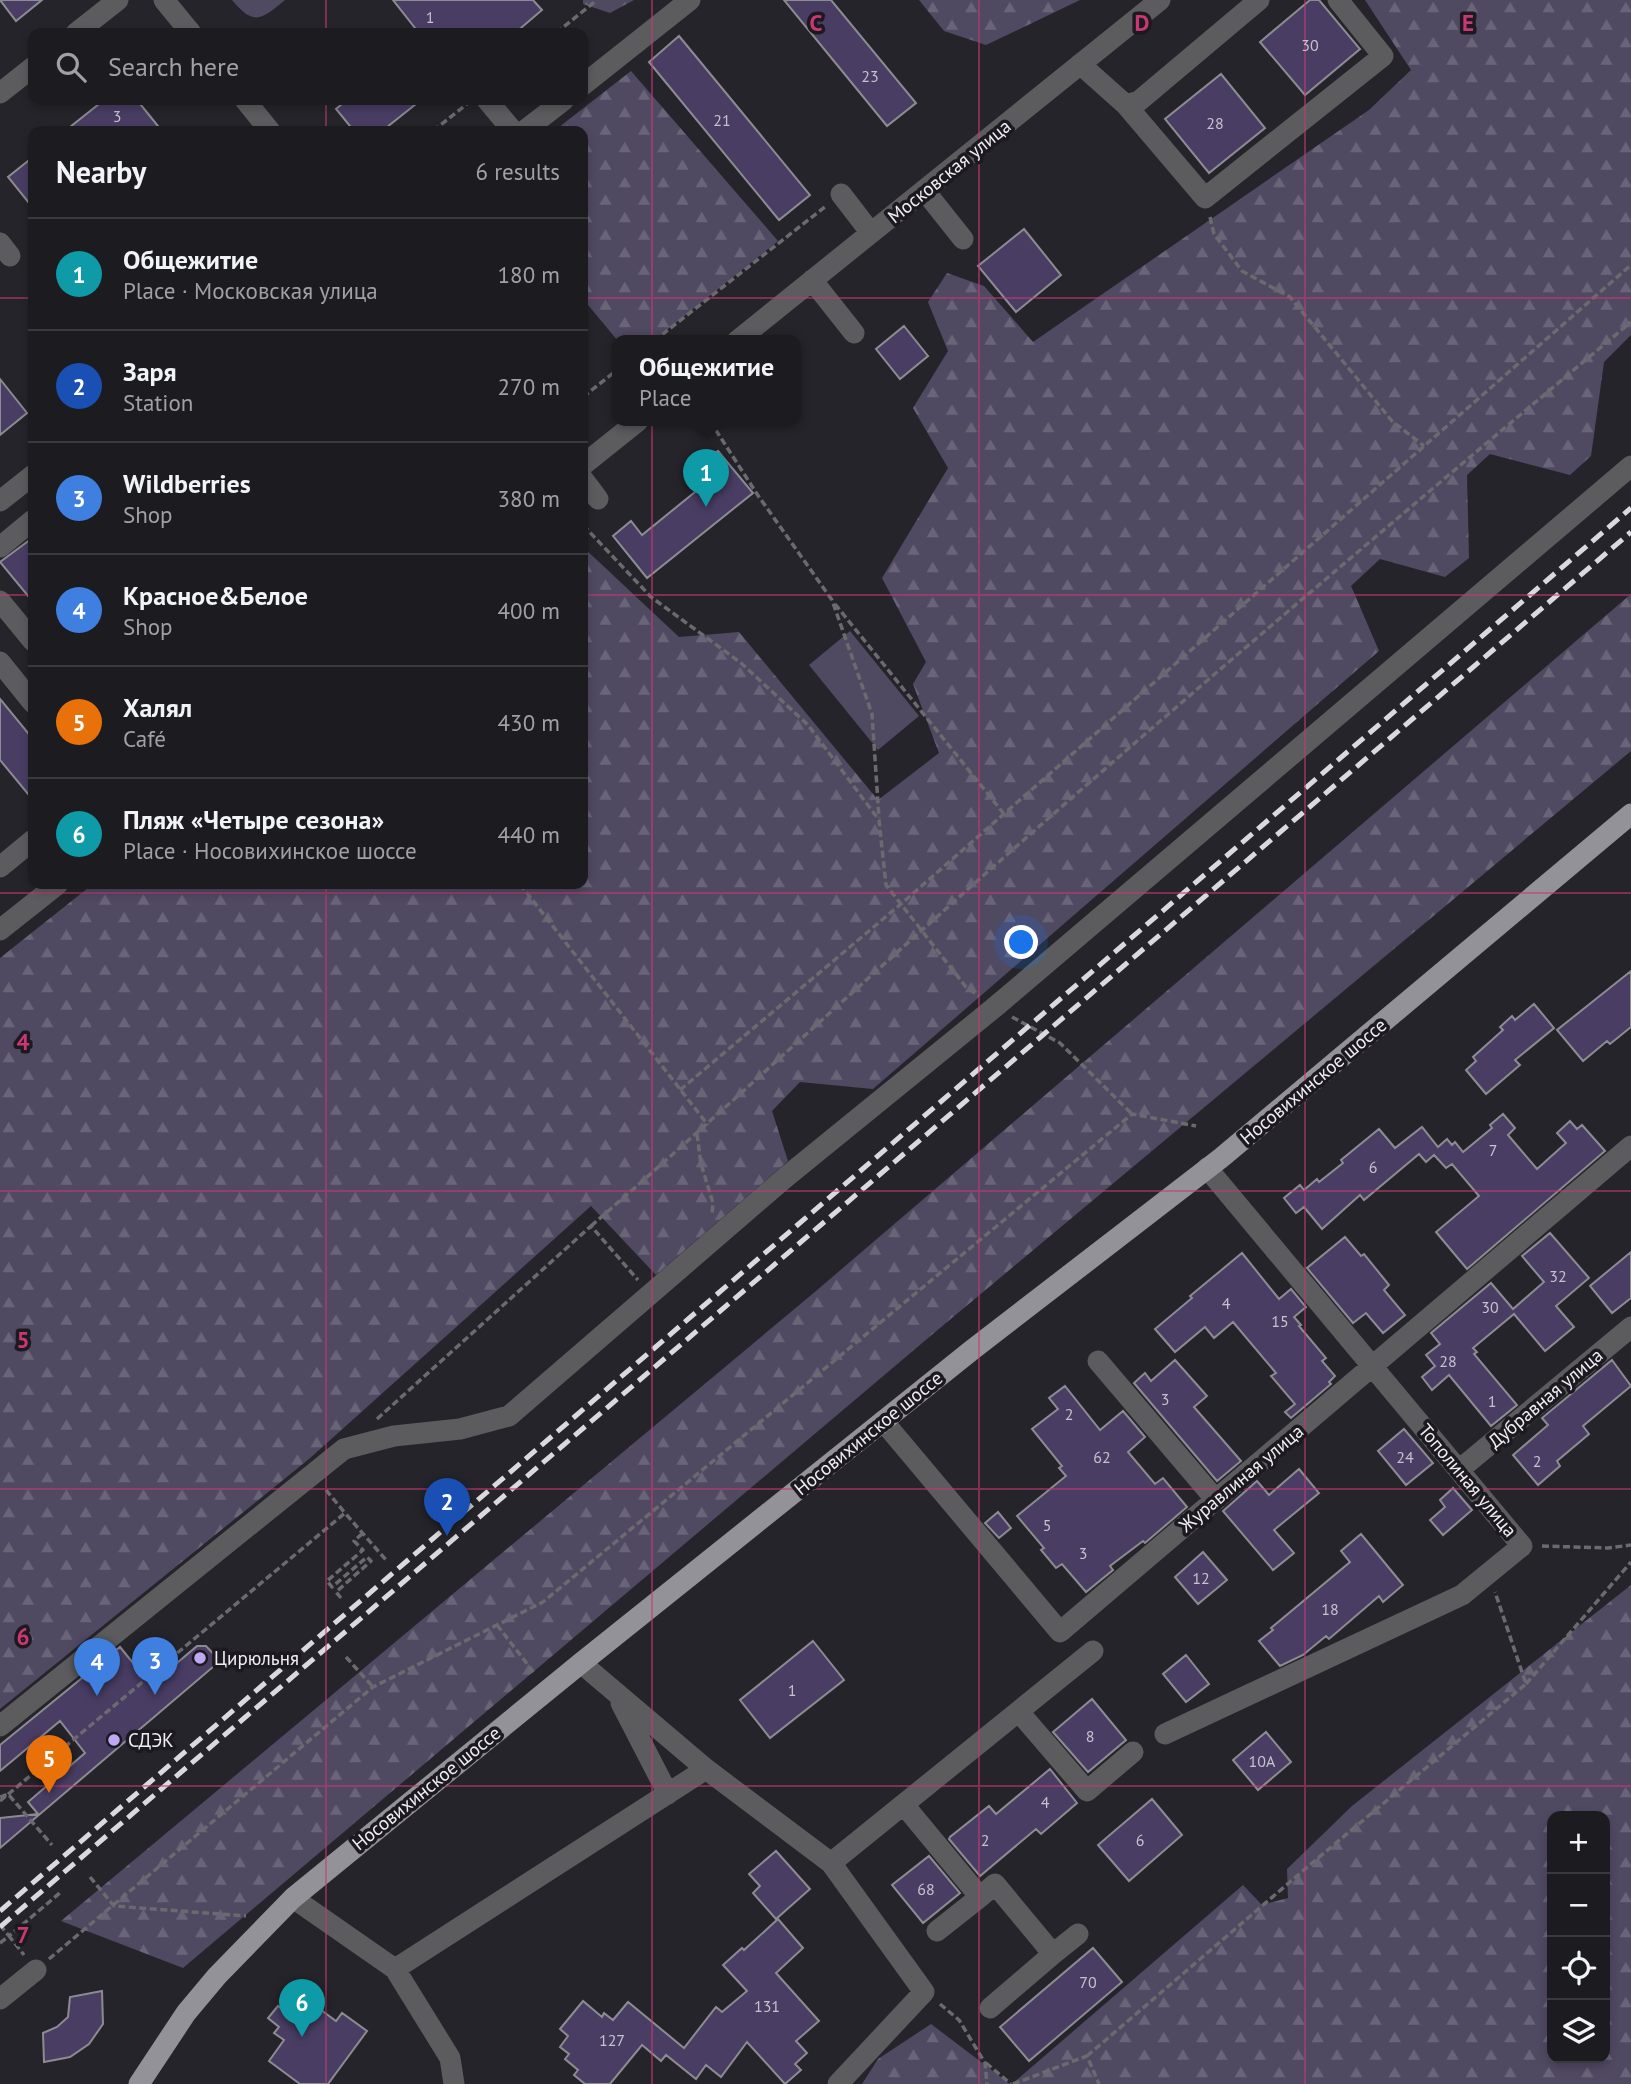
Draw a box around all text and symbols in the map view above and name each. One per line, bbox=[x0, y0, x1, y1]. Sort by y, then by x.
house number: 1 bbox=[426, 7, 434, 27]
text: C bbox=[810, 8, 823, 37]
text: D bbox=[1135, 8, 1149, 37]
text: E bbox=[1462, 8, 1474, 37]
search box bbox=[28, 28, 588, 105]
house number: 30 bbox=[1301, 35, 1319, 55]
icon: search bbox=[52, 48, 90, 86]
text: Search here bbox=[108, 50, 239, 83]
house number: 23 bbox=[861, 66, 879, 86]
house number: 3 bbox=[113, 106, 121, 126]
house number: 21 bbox=[713, 110, 731, 130]
house number: 28 bbox=[1206, 113, 1224, 133]
street label: Московская улица bbox=[882, 114, 1016, 228]
text: Nearby bbox=[56, 152, 146, 191]
text: 6 results bbox=[476, 157, 560, 186]
text: Общежитие bbox=[123, 243, 258, 276]
text: 1 bbox=[72, 260, 86, 289]
text: 180 m bbox=[498, 260, 560, 289]
text: Place · Московская улица bbox=[123, 276, 378, 305]
popup bbox=[612, 335, 801, 426]
text: Общежитие bbox=[639, 350, 774, 383]
text: Заря bbox=[123, 355, 177, 388]
text: 2 bbox=[72, 372, 86, 401]
text: 270 m bbox=[498, 372, 560, 401]
text: Place bbox=[639, 383, 691, 412]
text: Station bbox=[123, 388, 193, 417]
pin: 1 bbox=[683, 449, 729, 507]
text: Wildberries bbox=[123, 467, 251, 500]
text: 3 bbox=[72, 484, 86, 513]
text: 380 m bbox=[498, 484, 560, 513]
text: Shop bbox=[123, 500, 173, 529]
text: Красное&Белое bbox=[123, 579, 308, 612]
text: 4 bbox=[72, 596, 86, 625]
text: 400 m bbox=[498, 596, 560, 625]
text: Shop bbox=[123, 612, 173, 641]
text: Халял bbox=[123, 691, 192, 724]
text: 5 bbox=[72, 708, 86, 737]
text: 430 m bbox=[498, 708, 560, 737]
text: Café bbox=[123, 724, 166, 753]
text: Пляж «Четыре сезона» bbox=[123, 803, 384, 836]
text: 6 bbox=[72, 820, 86, 849]
text: 440 m bbox=[498, 820, 560, 849]
text: Place · Носовихинское шоссе bbox=[123, 836, 417, 865]
your location bbox=[1004, 925, 1038, 959]
street label: Носовихинское шоссе bbox=[1235, 1013, 1391, 1149]
text: 4 bbox=[16, 1027, 30, 1056]
house number: 7 bbox=[1489, 1140, 1497, 1160]
house number: 6 bbox=[1369, 1157, 1377, 1177]
house number: 32 bbox=[1549, 1266, 1567, 1286]
house number: 4 bbox=[1222, 1293, 1231, 1313]
house number: 30 bbox=[1481, 1297, 1499, 1317]
house number: 15 bbox=[1271, 1311, 1289, 1331]
text: 5 bbox=[16, 1325, 30, 1354]
street label: Дубравная улица bbox=[1483, 1343, 1607, 1453]
house number: 28 bbox=[1439, 1351, 1457, 1371]
street label: Носовихинское шоссе bbox=[789, 1366, 947, 1500]
house number: 3 bbox=[1161, 1389, 1169, 1409]
house number: 1 bbox=[1488, 1391, 1496, 1411]
house number: 2 bbox=[1065, 1404, 1073, 1424]
street label: Тополиная улица bbox=[1414, 1418, 1522, 1542]
street label: Журавлиная улица bbox=[1173, 1419, 1308, 1538]
house number: 62 bbox=[1093, 1447, 1111, 1467]
house number: 24 bbox=[1396, 1447, 1414, 1467]
house number: 2 bbox=[1533, 1451, 1541, 1471]
pin: 2 bbox=[424, 1478, 470, 1536]
house number: 5 bbox=[1043, 1515, 1051, 1535]
house number: 3 bbox=[1079, 1543, 1087, 1563]
house number: 12 bbox=[1192, 1568, 1210, 1588]
house number: 18 bbox=[1321, 1599, 1339, 1619]
text: 6 bbox=[16, 1622, 30, 1651]
pin: 3 bbox=[132, 1637, 178, 1695]
pin: 4 bbox=[74, 1638, 120, 1696]
place label: Цирюльня bbox=[214, 1646, 299, 1670]
marker: Цирюльня bbox=[192, 1650, 208, 1666]
house number: 1 bbox=[788, 1680, 796, 1700]
street label: Носовихинское шоссе bbox=[347, 1721, 505, 1855]
house number: 8 bbox=[1086, 1726, 1094, 1746]
place label: СДЭК bbox=[128, 1728, 174, 1752]
marker: СДЭК bbox=[106, 1732, 122, 1748]
pin: 5 bbox=[26, 1735, 72, 1793]
house number: 10А bbox=[1249, 1751, 1276, 1771]
house number: 4 bbox=[1041, 1792, 1050, 1812]
map controls bbox=[1547, 1811, 1610, 2063]
button: + bbox=[1547, 1811, 1610, 1874]
house number: 2 bbox=[981, 1830, 989, 1850]
house number: 6 bbox=[1136, 1830, 1144, 1850]
button: − bbox=[1547, 1874, 1610, 1937]
house number: 68 bbox=[917, 1879, 935, 1899]
text: 7 bbox=[16, 1920, 30, 1949]
button: locate bbox=[1547, 1937, 1610, 2000]
house number: 70 bbox=[1079, 1972, 1097, 1992]
pin: 6 bbox=[279, 1979, 325, 2037]
house number: 131 bbox=[754, 1996, 780, 2016]
button: layers bbox=[1547, 2000, 1610, 2063]
house number: 127 bbox=[599, 2030, 625, 2050]

